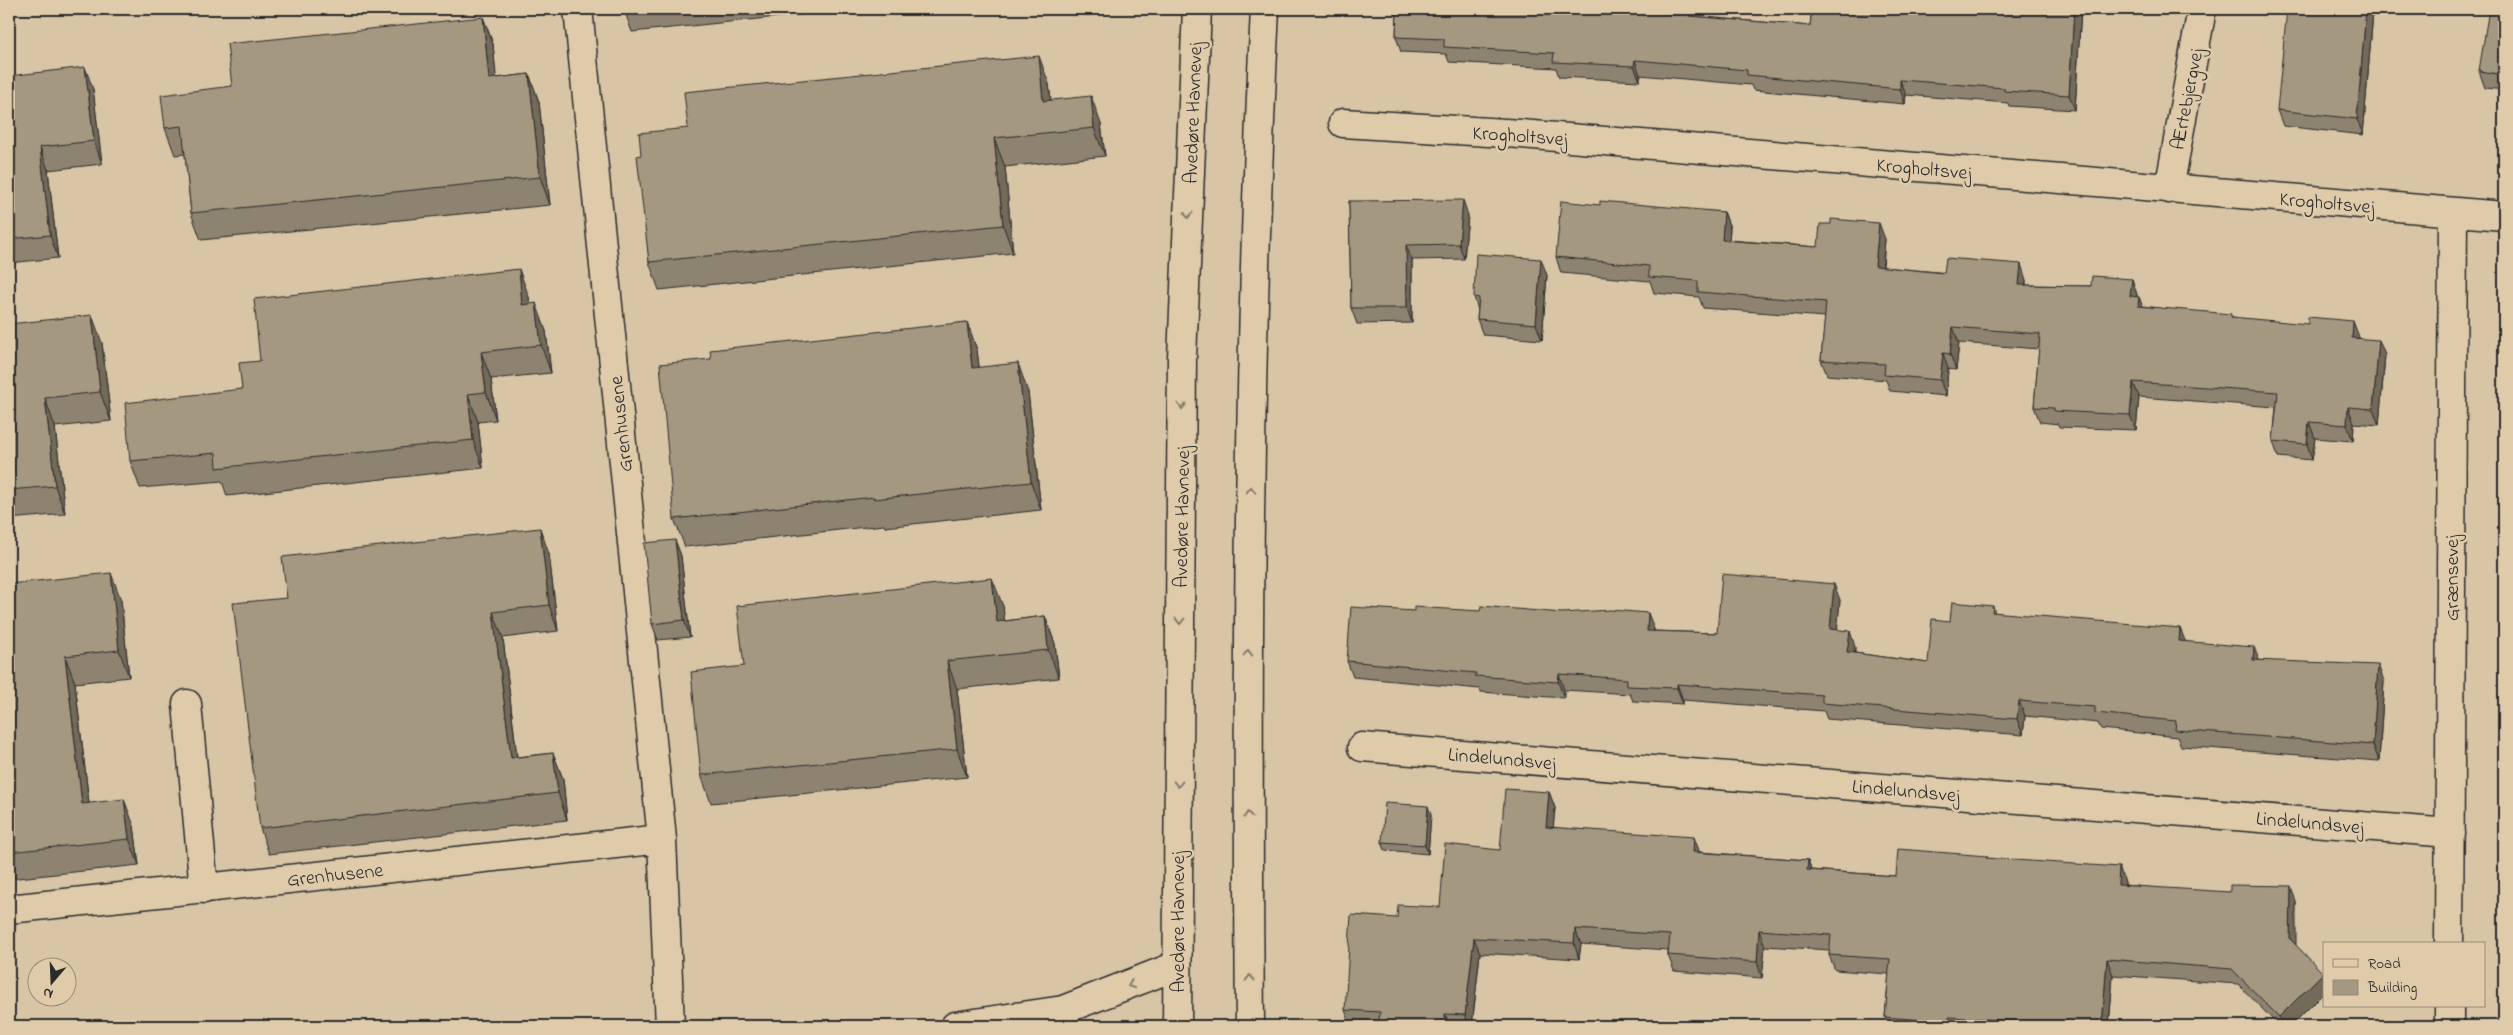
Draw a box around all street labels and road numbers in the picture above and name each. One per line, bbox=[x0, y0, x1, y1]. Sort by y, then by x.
street label: Avedøre Havnevej bbox=[1178, 41, 1211, 184]
street label: Ærtebjergvej bbox=[2164, 45, 2214, 153]
street label: Krogholtsvej bbox=[1471, 120, 1569, 156]
street label: Krogholtsvej bbox=[1875, 152, 1974, 190]
street label: Krogholtsvej bbox=[2278, 186, 2377, 224]
street label: Grenhusene bbox=[603, 374, 642, 473]
street label: Avedøre Havnevej bbox=[1168, 445, 1199, 588]
street label: Grænsevej bbox=[2439, 534, 2468, 621]
street label: Lindelundsvej bbox=[1447, 741, 1558, 780]
street label: Lindelundsvej bbox=[1851, 773, 1962, 812]
street label: Lindelundsvej bbox=[2255, 805, 2366, 844]
street label: Avedøre Havnevej bbox=[1165, 850, 1194, 993]
street label: Grenhusene bbox=[286, 857, 385, 896]

